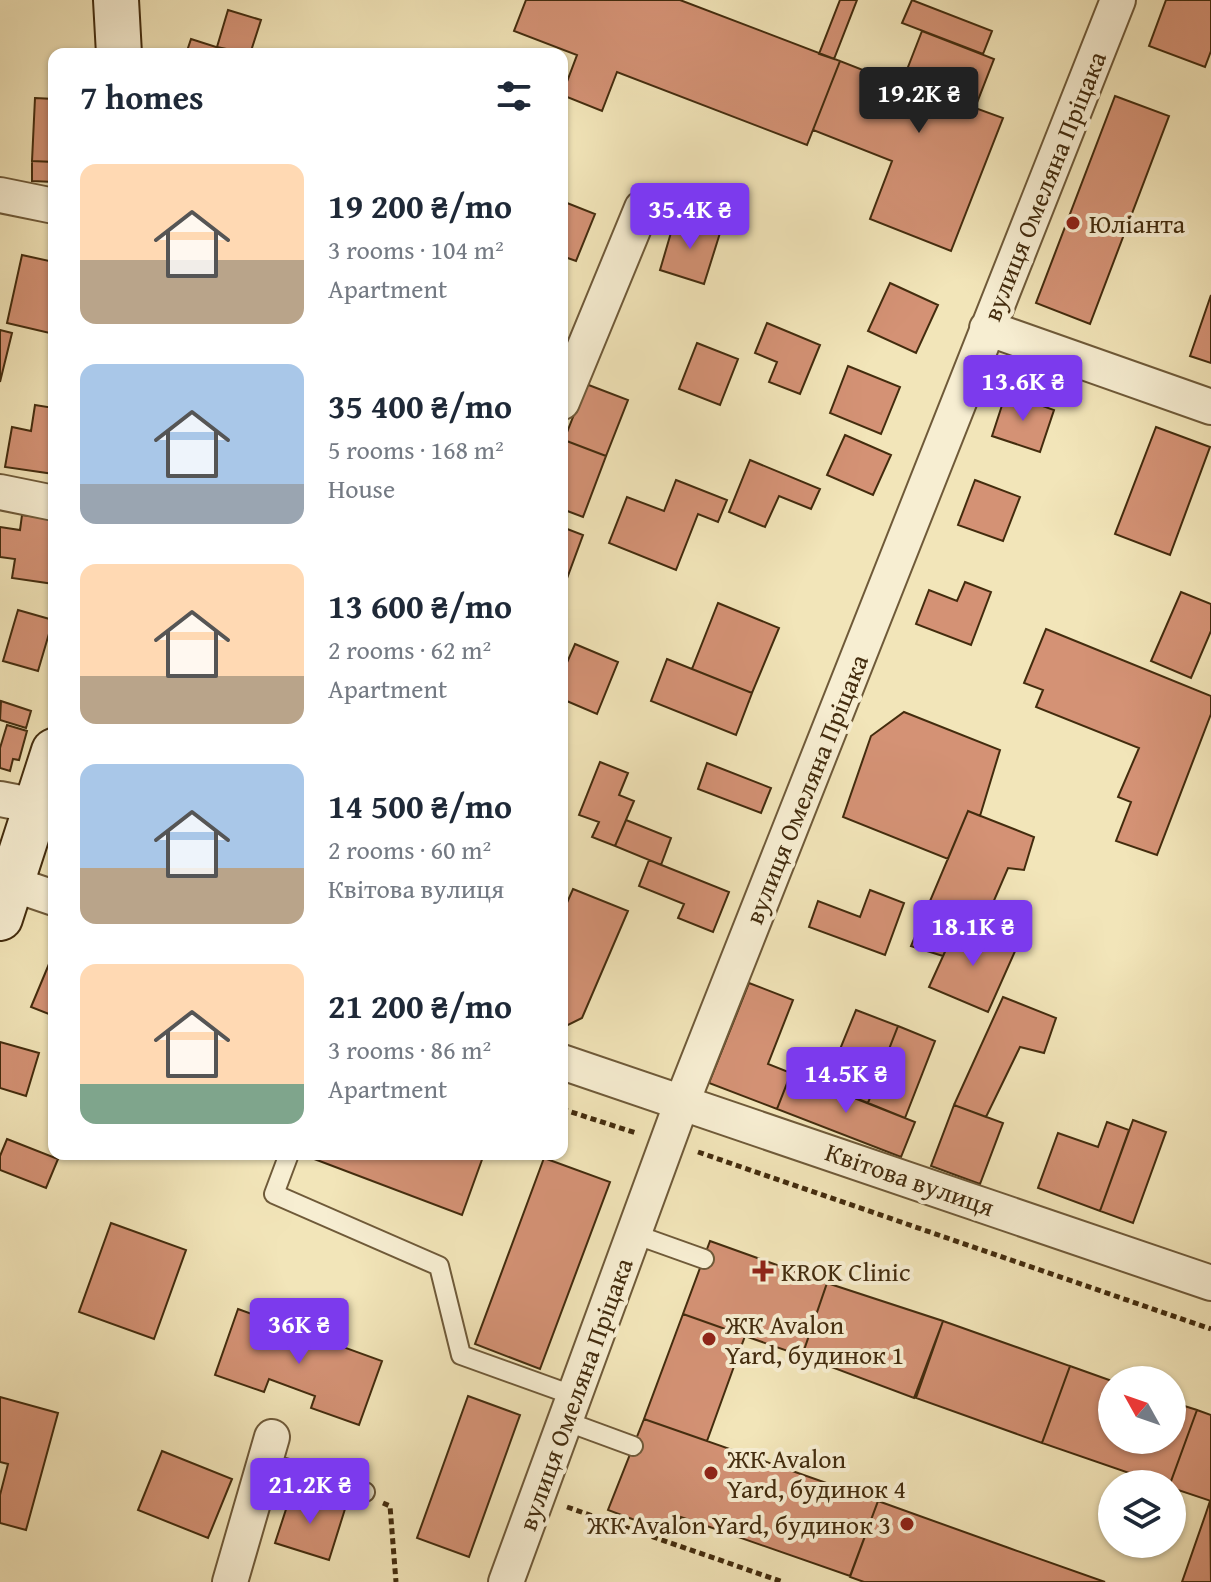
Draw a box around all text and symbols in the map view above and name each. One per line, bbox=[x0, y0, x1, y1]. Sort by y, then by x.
street label: вулиця Омеляна Пріцака bbox=[972, 45, 1116, 327]
pin: 19.2K ₴ bbox=[845, 67, 993, 135]
text: 7 homes bbox=[80, 72, 204, 121]
text: 19.2K ₴ bbox=[877, 73, 961, 112]
icon: filters bbox=[492, 74, 536, 118]
text: 19 200 ₴/mo bbox=[328, 181, 512, 230]
pin: 35.4K ₴ bbox=[616, 183, 764, 251]
text: 35.4K ₴ bbox=[648, 189, 732, 228]
icon: home bbox=[144, 196, 240, 292]
place label: Юліанта bbox=[1089, 204, 1186, 243]
marker: Юліанта bbox=[1064, 214, 1082, 232]
text: 3 rooms · 104 m² bbox=[328, 230, 504, 269]
text: Apartment bbox=[328, 269, 447, 308]
pin: 13.6K ₴ bbox=[949, 355, 1097, 423]
text: 13.6K ₴ bbox=[981, 361, 1065, 400]
text: 35 400 ₴/mo bbox=[328, 381, 512, 430]
icon: home bbox=[144, 396, 240, 492]
text: 5 rooms · 168 m² bbox=[328, 430, 504, 469]
text: House bbox=[328, 469, 395, 508]
text: 13 600 ₴/mo bbox=[328, 581, 512, 630]
icon: home bbox=[144, 596, 240, 692]
text: 2 rooms · 62 m² bbox=[328, 630, 491, 669]
street label: вулиця Омеляна Пріцака bbox=[734, 648, 878, 930]
text: Apartment bbox=[328, 669, 447, 708]
text: 14 500 ₴/mo bbox=[328, 781, 512, 830]
icon: home bbox=[144, 796, 240, 892]
text: 2 rooms · 60 m² bbox=[328, 830, 491, 869]
text: Квітова вулиця bbox=[328, 869, 504, 908]
pin: 18.1K ₴ bbox=[899, 900, 1047, 968]
text: 18.1K ₴ bbox=[931, 906, 1015, 945]
text: 21 200 ₴/mo bbox=[328, 981, 512, 1030]
icon: home bbox=[144, 996, 240, 1092]
text: 3 rooms · 86 m² bbox=[328, 1030, 491, 1069]
pin: 14.5K ₴ bbox=[772, 1047, 920, 1115]
text: 14.5K ₴ bbox=[804, 1053, 888, 1092]
text: Apartment bbox=[328, 1069, 447, 1108]
street label: Квітова вулиця bbox=[820, 1132, 1000, 1226]
street label: вулиця Омеляна Пріцака bbox=[507, 1252, 643, 1536]
place label: KROK Clinic bbox=[781, 1252, 910, 1291]
marker: KROK Clinic bbox=[752, 1260, 774, 1282]
pin: 36K ₴ bbox=[243, 1298, 355, 1366]
text: 36K ₴ bbox=[268, 1304, 330, 1343]
place label: ЖК Avalon Yard, будинок 1 bbox=[724, 1305, 904, 1374]
marker: ЖК Avalon Yard, будинок 1 bbox=[700, 1330, 718, 1348]
north arrow bbox=[1098, 1366, 1186, 1454]
map controls bbox=[1098, 1366, 1186, 1558]
place label: ЖК Avalon Yard, будинок 4 bbox=[726, 1439, 906, 1508]
pin: 21.2K ₴ bbox=[236, 1458, 384, 1526]
text: 21.2K ₴ bbox=[268, 1464, 352, 1503]
marker: ЖК Avalon Yard, будинок 4 bbox=[702, 1464, 720, 1482]
button: layers bbox=[1098, 1470, 1186, 1558]
place label: ЖК Avalon Yard, будинок 3 bbox=[586, 1505, 891, 1544]
marker: ЖК Avalon Yard, будинок 3 bbox=[898, 1515, 916, 1533]

